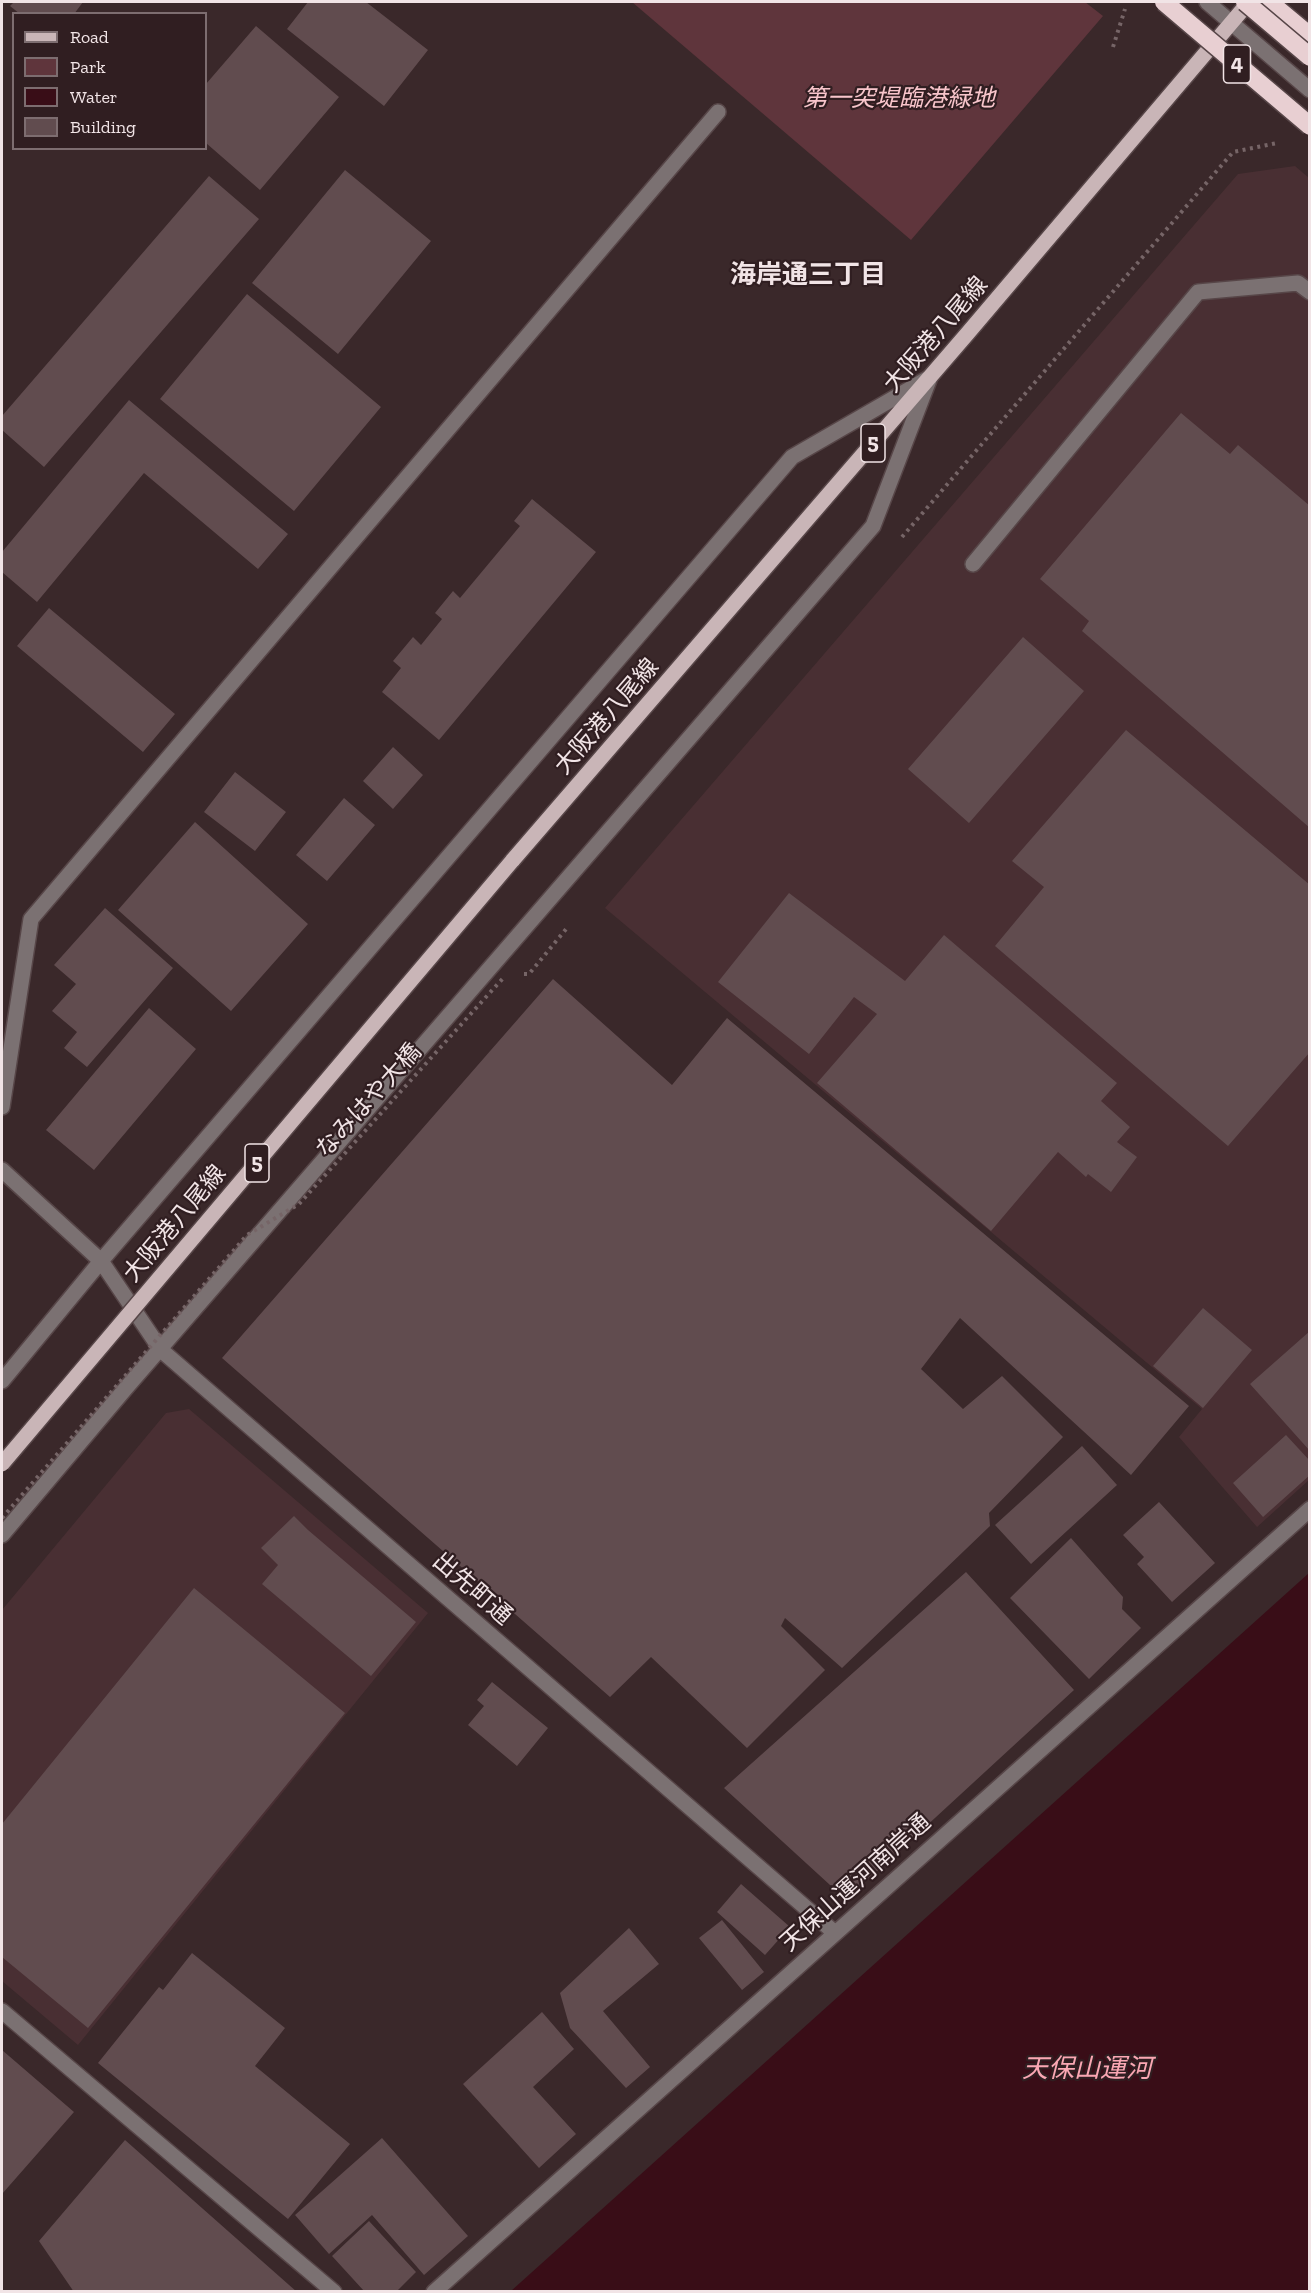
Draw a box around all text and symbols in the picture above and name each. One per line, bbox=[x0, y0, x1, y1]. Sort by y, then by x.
legend bbox=[12, 12, 207, 150]
text: Road bbox=[70, 26, 109, 48]
road number: 4 bbox=[1224, 45, 1250, 83]
text: Park bbox=[70, 56, 106, 78]
park label: 第一突堤臨港緑地 bbox=[803, 85, 995, 113]
text: Water bbox=[70, 86, 117, 108]
text: Building bbox=[70, 116, 136, 138]
district label: 海岸通三丁目 bbox=[730, 260, 886, 292]
street label: 大阪港八尾線 bbox=[878, 271, 994, 399]
road number: 5 bbox=[861, 424, 885, 462]
street label: 大阪港八尾線 bbox=[549, 653, 665, 781]
street label: なみはや大橋 bbox=[310, 1038, 428, 1164]
road number: 5 bbox=[245, 1144, 269, 1182]
street label: 大阪港八尾線 bbox=[118, 1160, 232, 1288]
street label: 出先町通 bbox=[426, 1547, 518, 1631]
street label: 天保山運河南岸通 bbox=[775, 1808, 937, 1958]
water label: 天保山運河 bbox=[1022, 2054, 1152, 2086]

